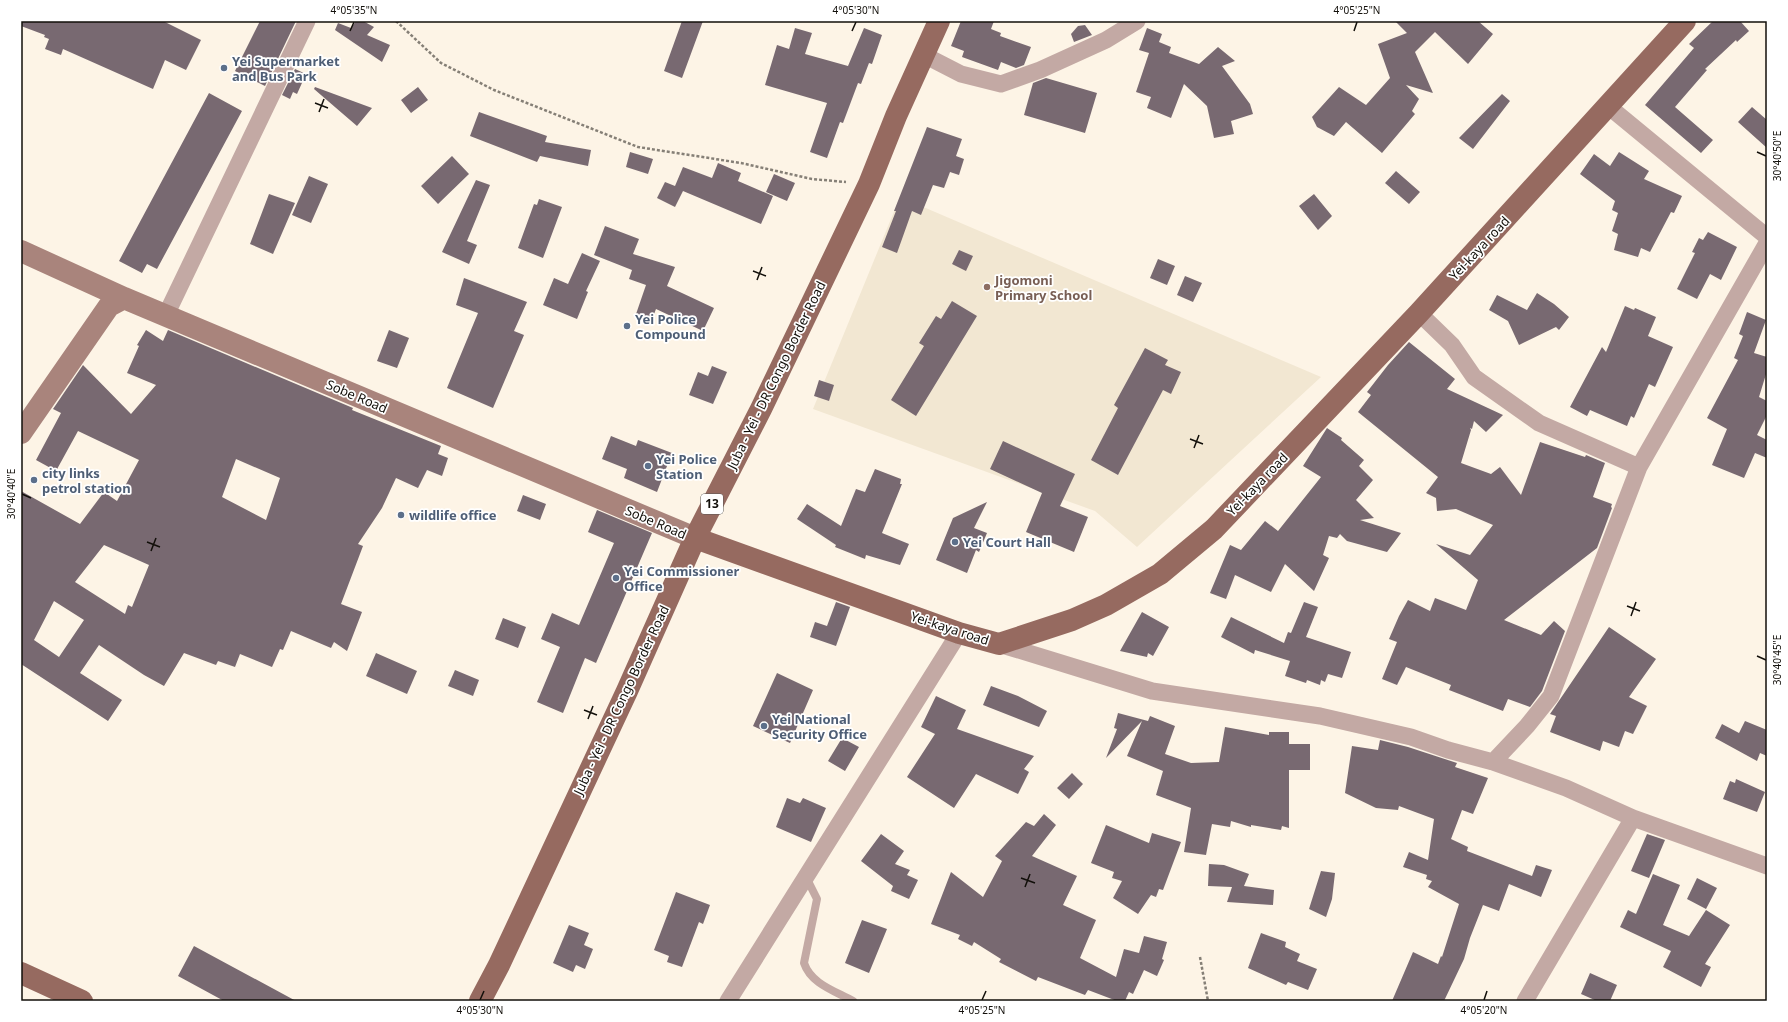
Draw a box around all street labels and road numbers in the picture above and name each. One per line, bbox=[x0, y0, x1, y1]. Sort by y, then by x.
street label: Yei-kaya road bbox=[1445, 212, 1513, 284]
street label: Juba - Yei - DR Congo Border Road bbox=[722, 278, 830, 474]
street label: Sobe Road bbox=[324, 375, 390, 417]
street label: Yei-kaya road bbox=[1222, 448, 1292, 520]
road number: 13 bbox=[701, 494, 723, 514]
street label: Sobe Road bbox=[623, 501, 689, 543]
street label: Juba - Yei - DR Congo Border Road bbox=[568, 602, 673, 800]
street label: Yei-kaya road bbox=[909, 607, 991, 649]

